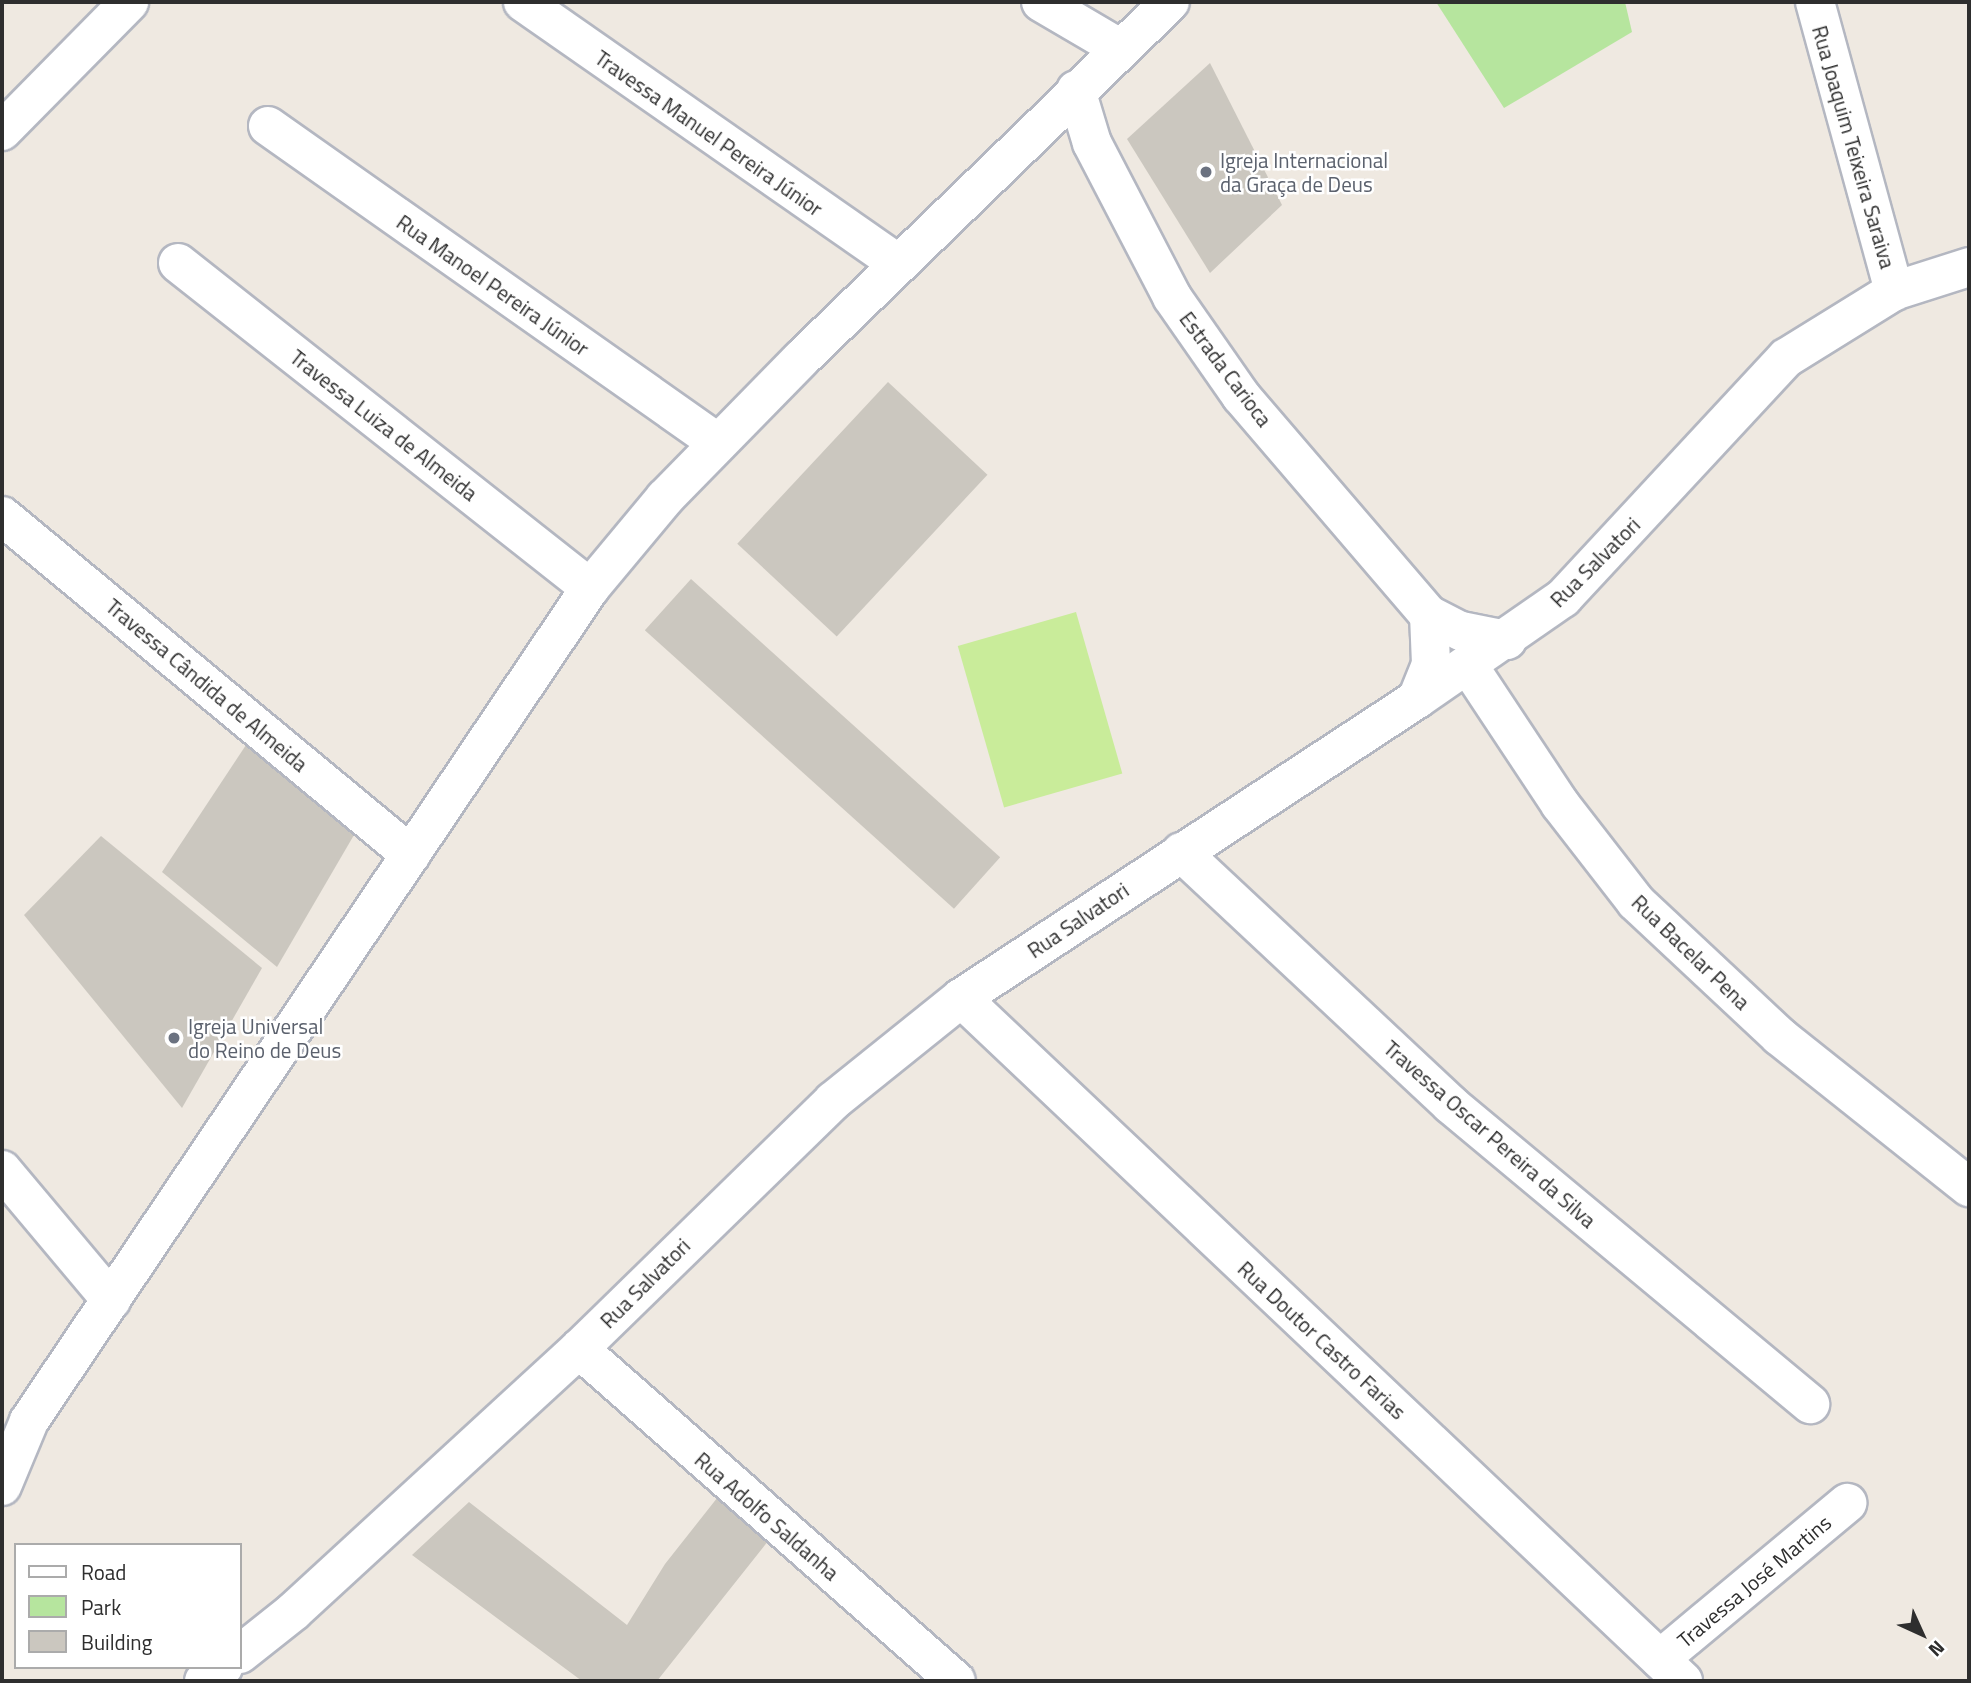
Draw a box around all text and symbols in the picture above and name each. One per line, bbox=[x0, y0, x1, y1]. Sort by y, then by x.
street label: Rua Joaquim Teixeira Saraiva bbox=[1807, 23, 1901, 271]
street label: Travessa Manuel Pereira Júnior bbox=[590, 45, 828, 221]
place label: Igreja Internacional da Graça de Deus bbox=[1220, 147, 1388, 197]
marker: Igreja Internacional da Graça de Deus bbox=[1198, 164, 1214, 180]
street label: Rua Manoel Pereira Júnior bbox=[392, 209, 594, 361]
street label: Estrada Carioca bbox=[1175, 307, 1277, 431]
street label: Travessa Luiza de Almeida bbox=[285, 344, 483, 506]
street label: Rua Salvatori bbox=[1545, 512, 1645, 612]
street label: Travessa Cândida de Almeida bbox=[101, 593, 313, 777]
street label: Rua Salvatori bbox=[1023, 877, 1133, 963]
street label: Rua Bacelar Pena bbox=[1627, 889, 1755, 1015]
place label: Igreja Universal do Reino de Deus bbox=[188, 1013, 341, 1063]
marker: Igreja Universal do Reino de Deus bbox=[166, 1030, 182, 1046]
street label: Travessa Oscar Pereira da Silva bbox=[1379, 1035, 1601, 1233]
street label: Rua Salvatori bbox=[595, 1233, 695, 1333]
street label: Rua Doutor Castro Farias bbox=[1233, 1256, 1411, 1424]
street label: Rua Adolfo Saldanha bbox=[690, 1447, 844, 1585]
street label: Travessa José Martins bbox=[1672, 1509, 1836, 1653]
legend bbox=[14, 1543, 242, 1669]
text: Road bbox=[81, 1556, 126, 1588]
text: Park bbox=[81, 1591, 121, 1623]
north arrow bbox=[1887, 1599, 1957, 1669]
text: Building bbox=[81, 1626, 152, 1658]
text: N bbox=[1922, 1634, 1952, 1664]

